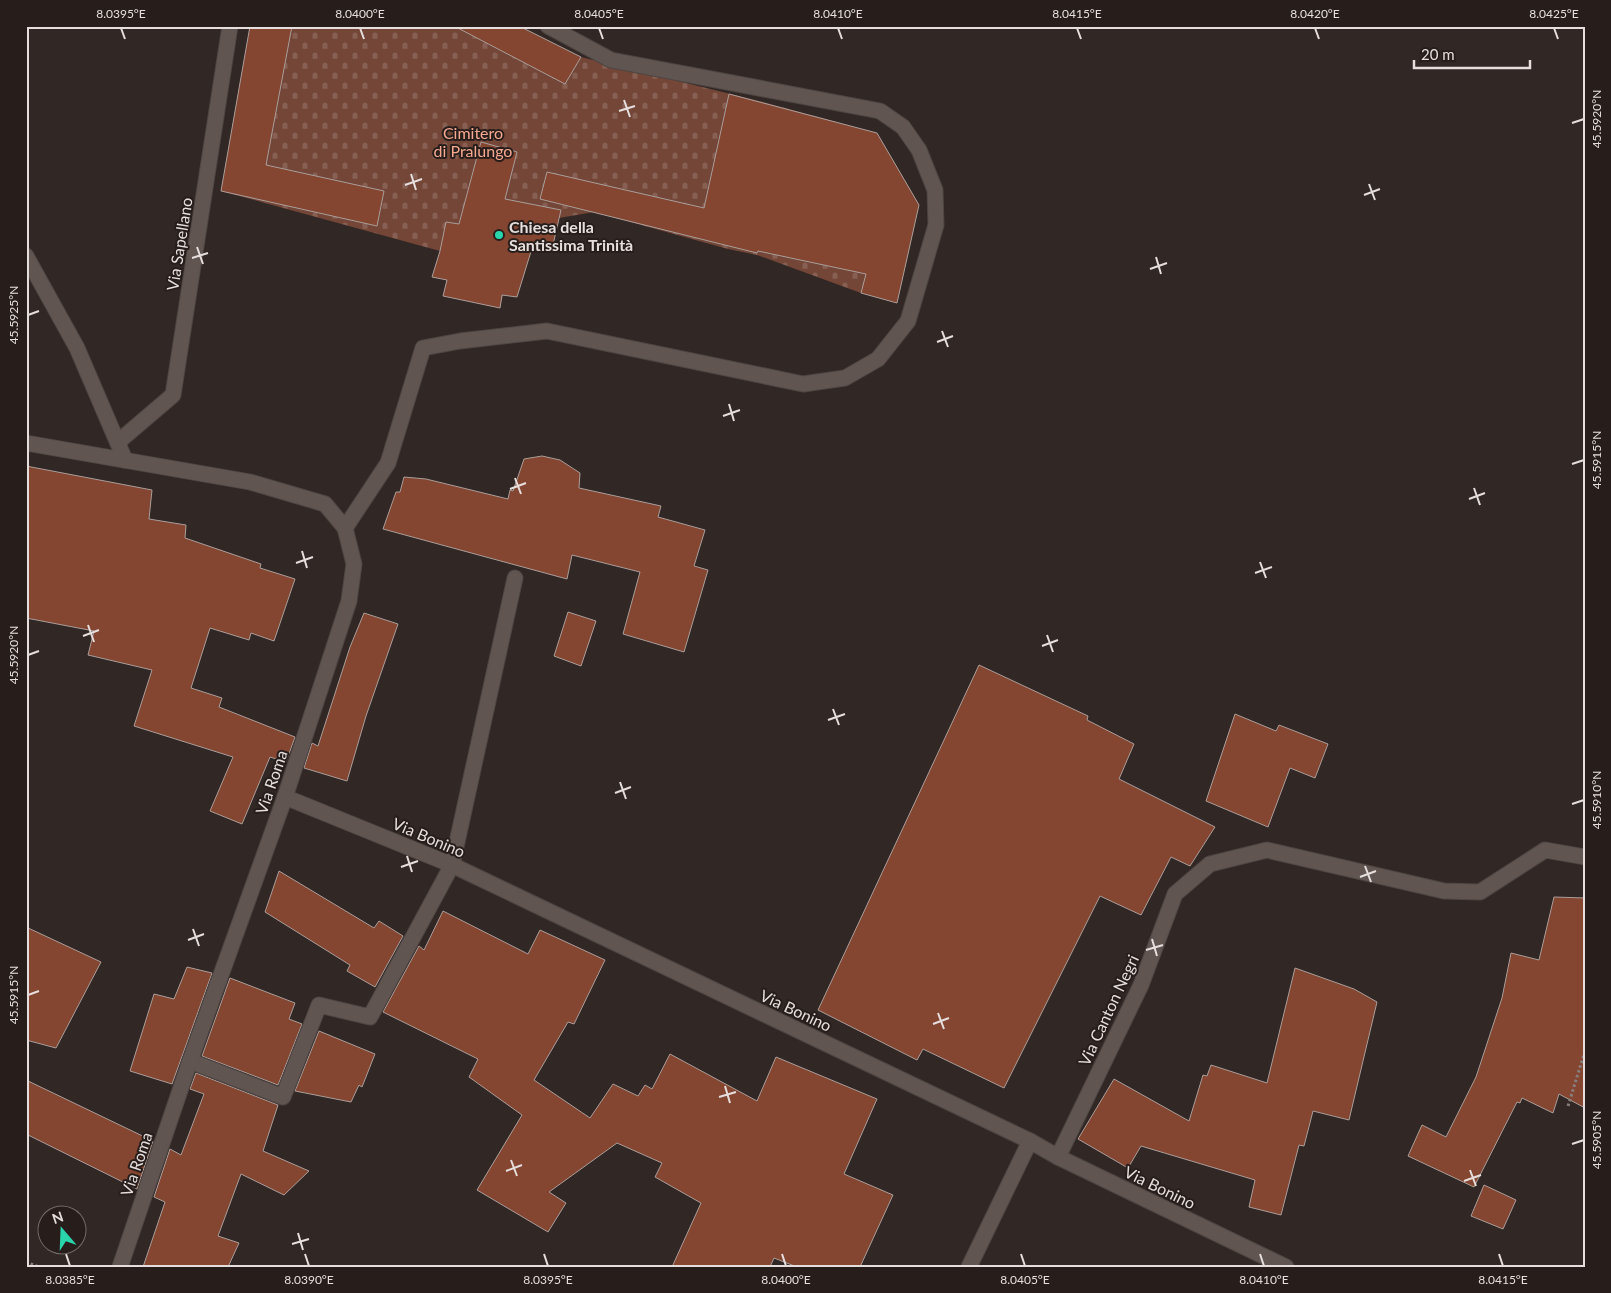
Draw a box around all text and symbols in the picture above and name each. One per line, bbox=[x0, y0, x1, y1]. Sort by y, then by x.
text: 8.0395°E bbox=[96, 6, 146, 21]
text: 8.0400°E bbox=[335, 6, 385, 21]
text: 8.0405°E bbox=[574, 6, 624, 21]
text: 8.0410°E bbox=[813, 6, 863, 21]
text: 8.0415°E bbox=[1052, 6, 1102, 21]
text: 8.0420°E bbox=[1290, 6, 1340, 21]
text: 8.0425°E bbox=[1529, 6, 1579, 21]
scale bar bbox=[1414, 38, 1530, 70]
text: 20 m bbox=[1421, 45, 1455, 63]
text: 45.5920°N bbox=[1589, 90, 1604, 148]
park label: Cimitero di Pralungo bbox=[434, 123, 512, 160]
street label: Via Sapellano bbox=[162, 196, 196, 292]
place label: Chiesa della Santissima Trinità bbox=[509, 217, 633, 254]
marker: Chiesa della Santissima Trinità bbox=[493, 229, 505, 241]
text: 45.5925°N bbox=[6, 286, 21, 344]
text: 45.5915°N bbox=[1589, 431, 1604, 489]
text: 45.5920°N bbox=[6, 626, 21, 684]
street label: Via Roma bbox=[251, 748, 291, 816]
text: 45.5910°N bbox=[1589, 771, 1604, 829]
street label: Via Bonino bbox=[390, 813, 468, 861]
street label: Via Canton Negri bbox=[1074, 951, 1142, 1069]
text: 45.5915°N bbox=[6, 966, 21, 1024]
street label: Via Bonino bbox=[757, 985, 835, 1035]
text: 45.5905°N bbox=[1589, 1111, 1604, 1169]
street label: Via Roma bbox=[116, 1130, 156, 1198]
street label: Via Bonino bbox=[1121, 1162, 1199, 1212]
north arrow bbox=[38, 1206, 88, 1256]
text: N bbox=[50, 1207, 65, 1227]
text: 8.0385°E bbox=[45, 1272, 95, 1287]
text: 8.0390°E bbox=[284, 1272, 334, 1287]
text: 8.0395°E bbox=[523, 1272, 573, 1287]
text: 8.0400°E bbox=[761, 1272, 811, 1287]
text: 8.0405°E bbox=[1000, 1272, 1050, 1287]
text: 8.0410°E bbox=[1239, 1272, 1289, 1287]
text: 8.0415°E bbox=[1478, 1272, 1528, 1287]

